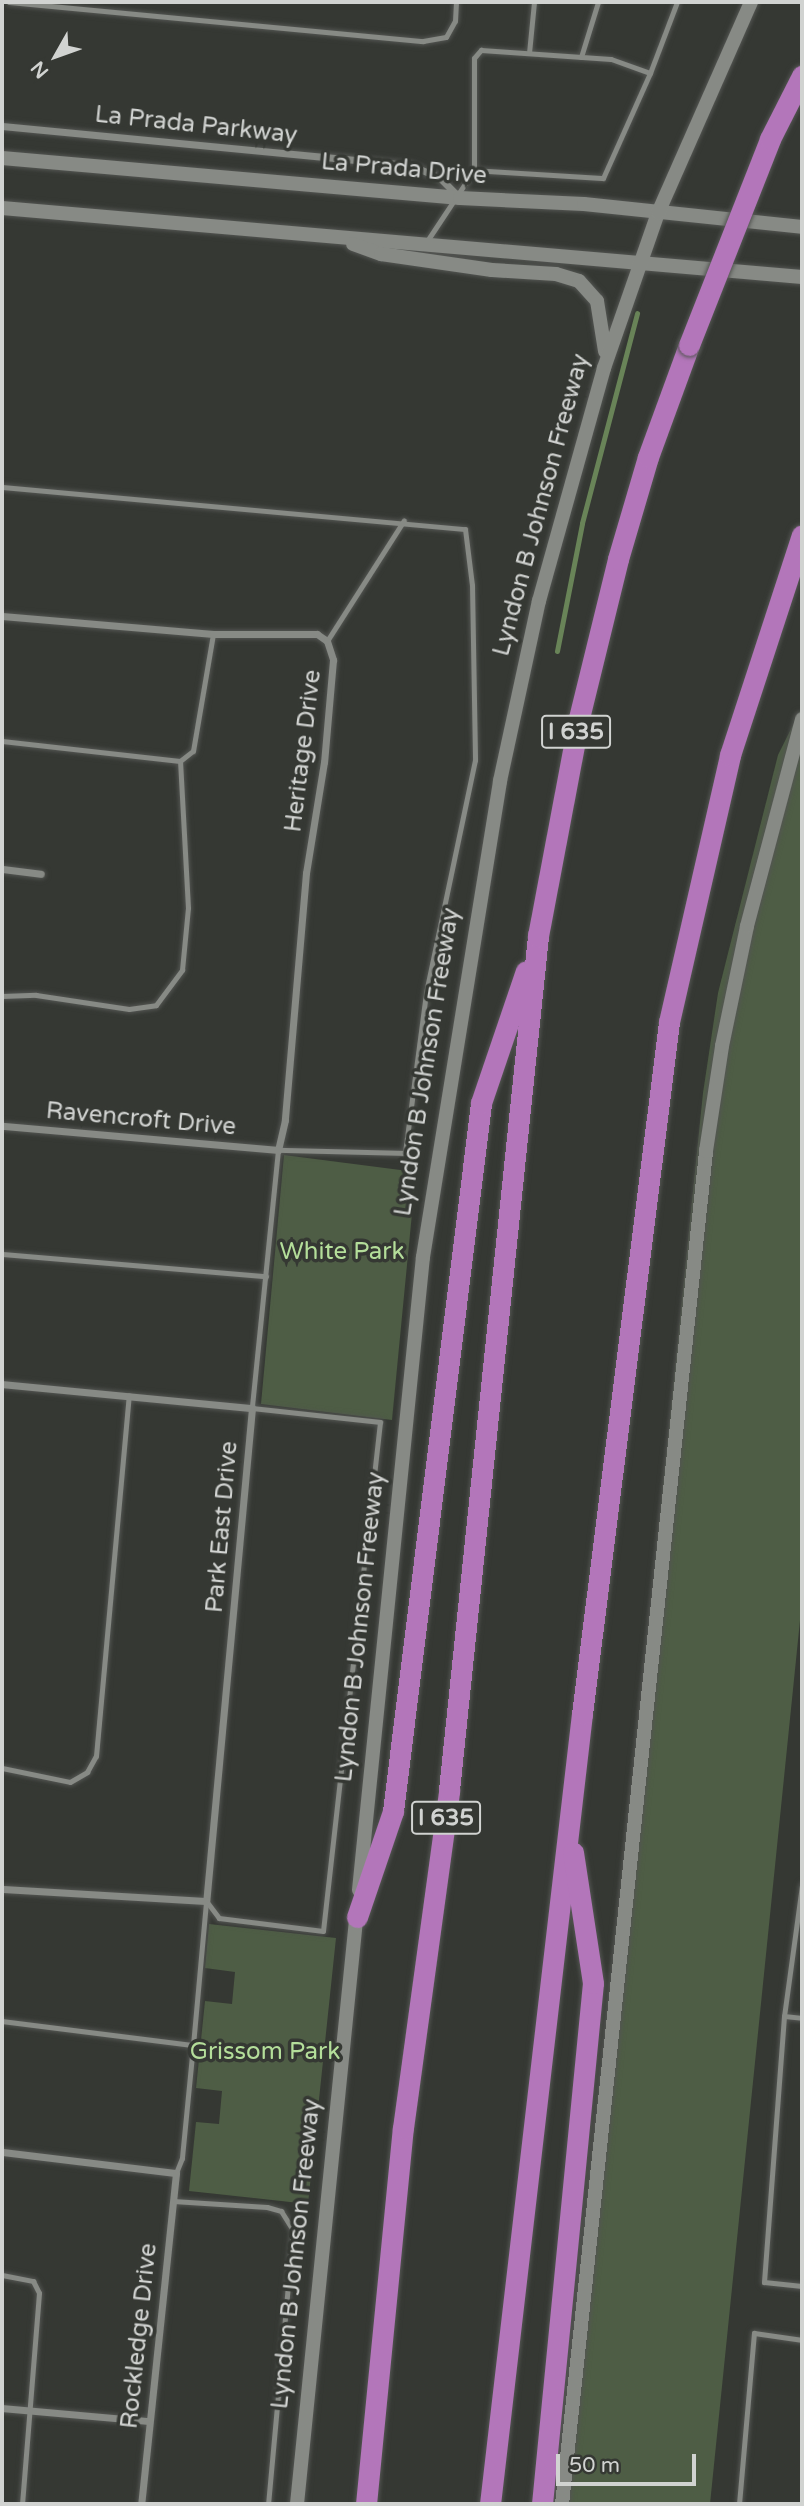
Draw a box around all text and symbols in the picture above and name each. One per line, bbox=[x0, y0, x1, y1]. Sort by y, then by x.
north arrow bbox=[21, 21, 91, 91]
text: N bbox=[27, 57, 53, 82]
street label: La Prada Parkway bbox=[93, 100, 299, 150]
street label: La Prada Drive bbox=[320, 147, 488, 191]
street label: Lyndon B Johnson Freeway bbox=[487, 351, 595, 659]
street label: Heritage Drive bbox=[279, 668, 327, 834]
road number: I 635 bbox=[541, 712, 611, 752]
street label: Lyndon B Johnson Freeway bbox=[388, 906, 466, 1218]
street label: Ravencroft Drive bbox=[45, 1096, 237, 1142]
park label: White Park bbox=[280, 1238, 404, 1266]
street label: Park East Drive bbox=[200, 1440, 244, 1614]
street label: Lyndon B Johnson Freeway bbox=[329, 1471, 391, 1783]
road number: I 635 bbox=[411, 1798, 481, 1838]
park label: Grissom Park bbox=[190, 2038, 340, 2066]
street label: Lyndon B Johnson Freeway bbox=[265, 2098, 327, 2410]
street label: Rockledge Drive bbox=[115, 2242, 163, 2430]
scale bar bbox=[559, 2440, 699, 2484]
text: 50 m bbox=[569, 2453, 620, 2478]

